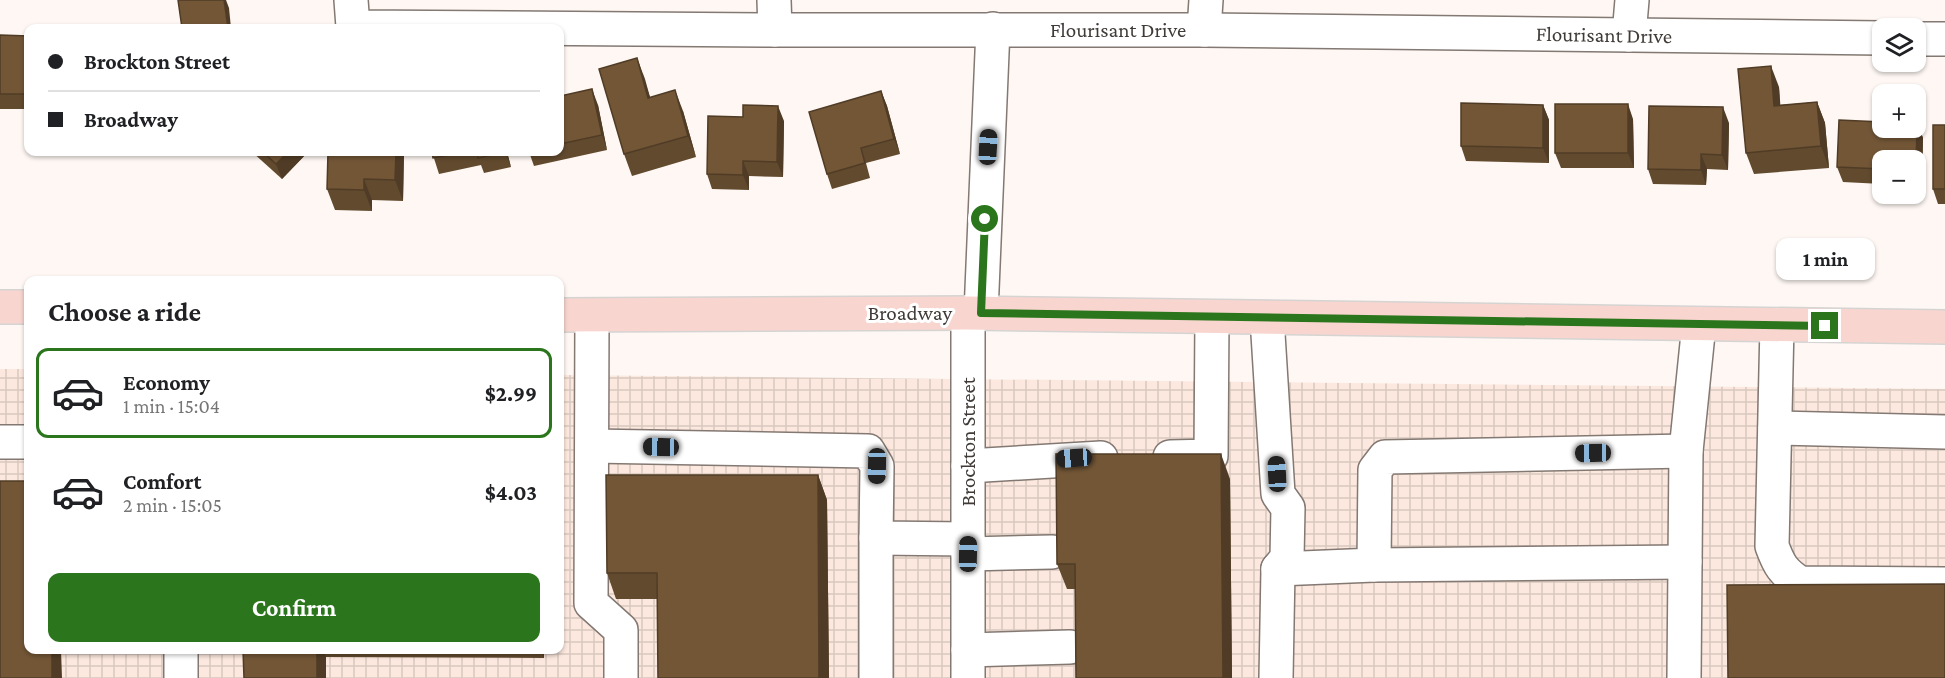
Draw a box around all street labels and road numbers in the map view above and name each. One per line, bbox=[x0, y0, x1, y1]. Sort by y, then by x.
street label: Flourisant Drive bbox=[1050, 18, 1186, 42]
street label: Flourisant Drive bbox=[1536, 22, 1672, 48]
street label: Broadway bbox=[868, 301, 952, 325]
street label: Brockton Street bbox=[956, 376, 980, 507]

